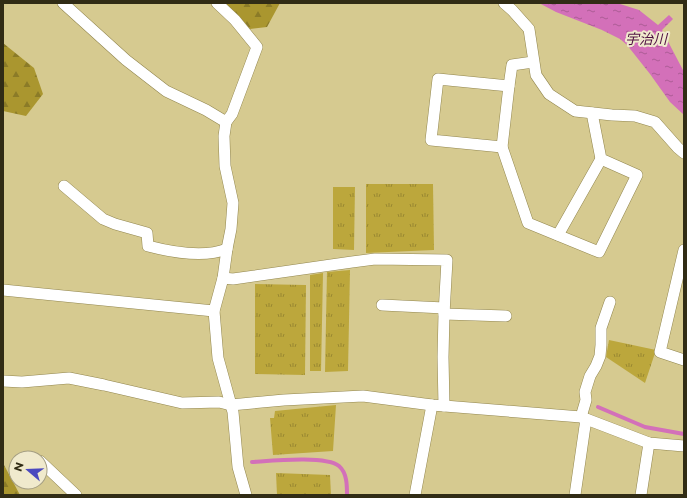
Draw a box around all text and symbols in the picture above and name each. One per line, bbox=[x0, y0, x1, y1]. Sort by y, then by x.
water label: 宇治川 bbox=[625, 30, 669, 48]
north arrow bbox=[8, 450, 48, 490]
text: N bbox=[10, 460, 27, 473]

